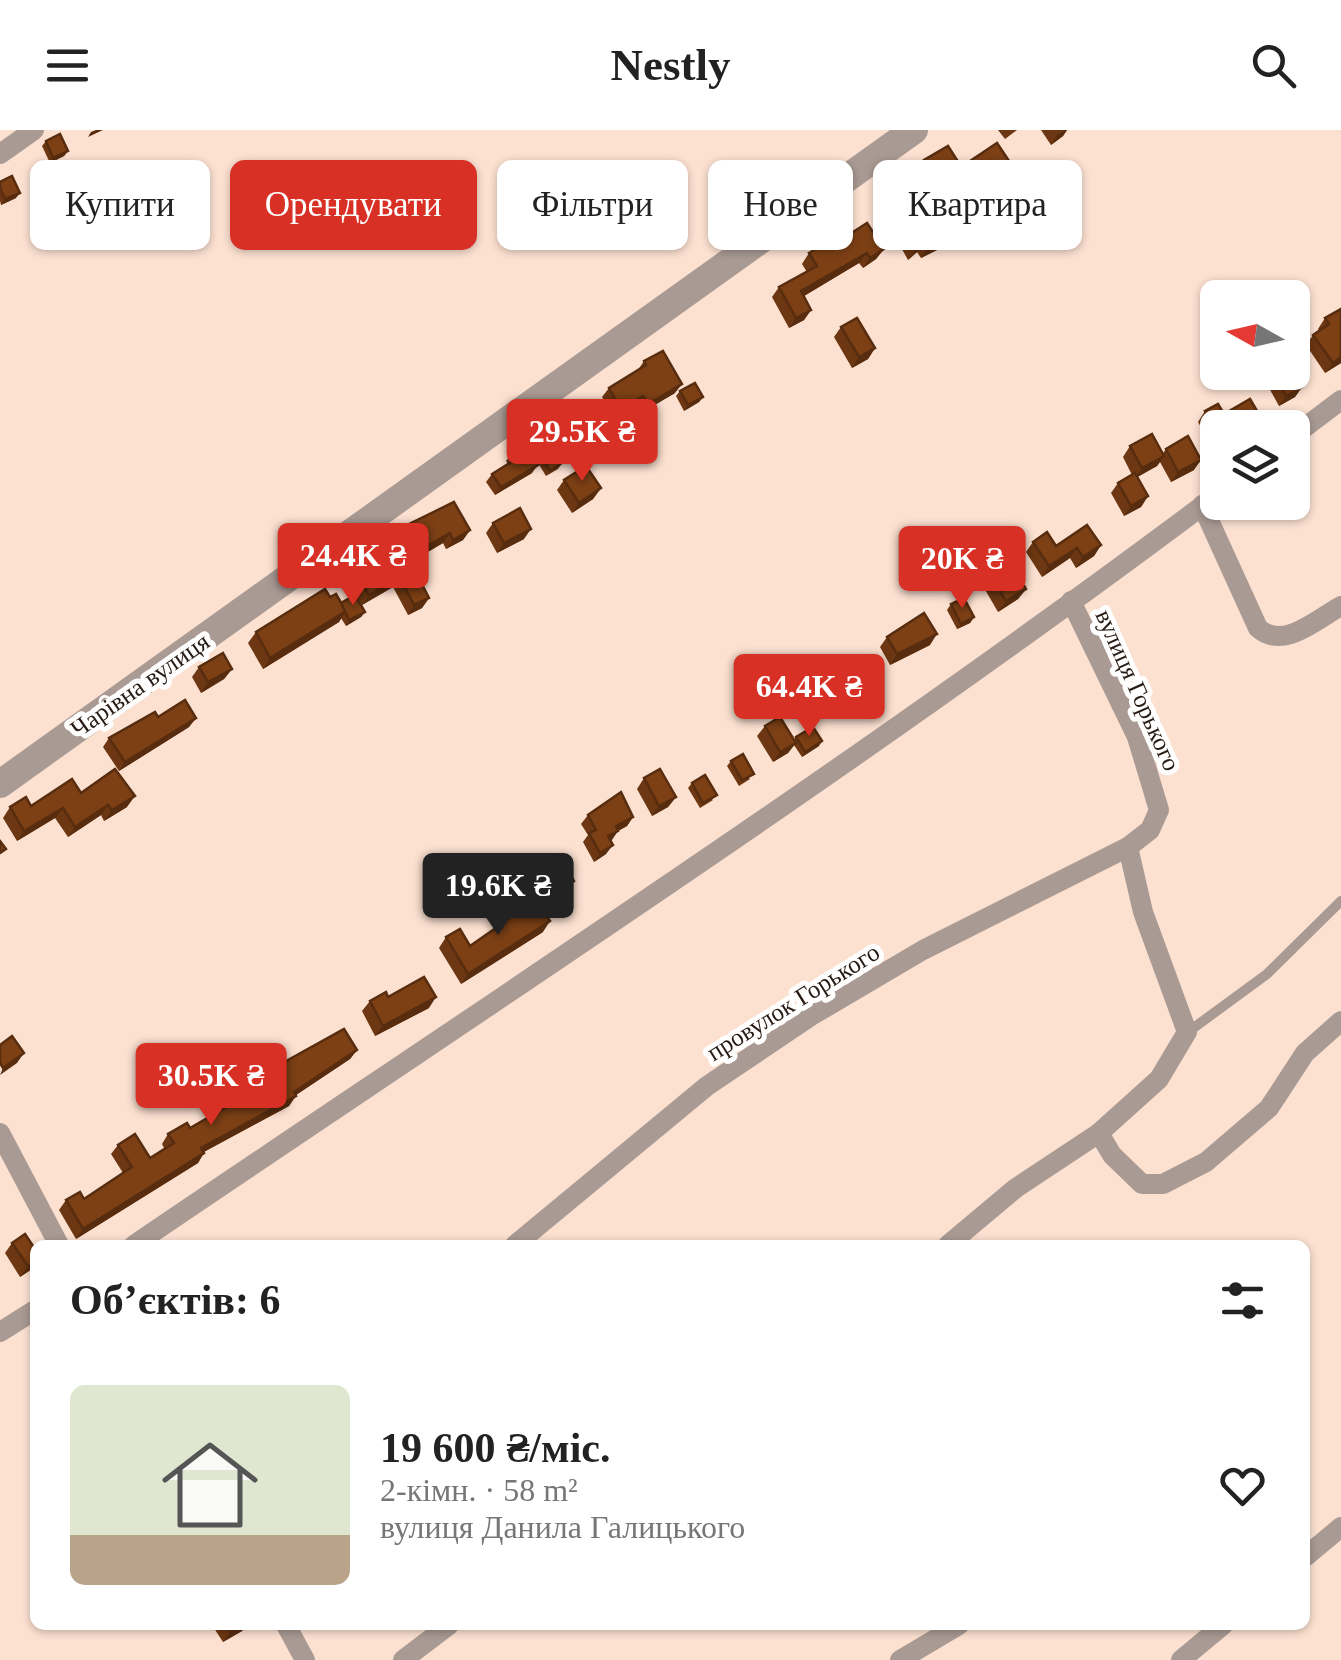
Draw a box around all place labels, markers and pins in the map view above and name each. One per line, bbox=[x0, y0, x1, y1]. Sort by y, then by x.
pin: 29.5K ₴ bbox=[490, 399, 674, 484]
pin: 24.4K ₴ bbox=[261, 523, 445, 608]
pin: 20K ₴ bbox=[892, 526, 1032, 611]
pin: 64.4K ₴ bbox=[717, 654, 901, 739]
pin: 19.6K ₴ bbox=[406, 853, 590, 938]
pin: 30.5K ₴ bbox=[119, 1043, 303, 1128]

